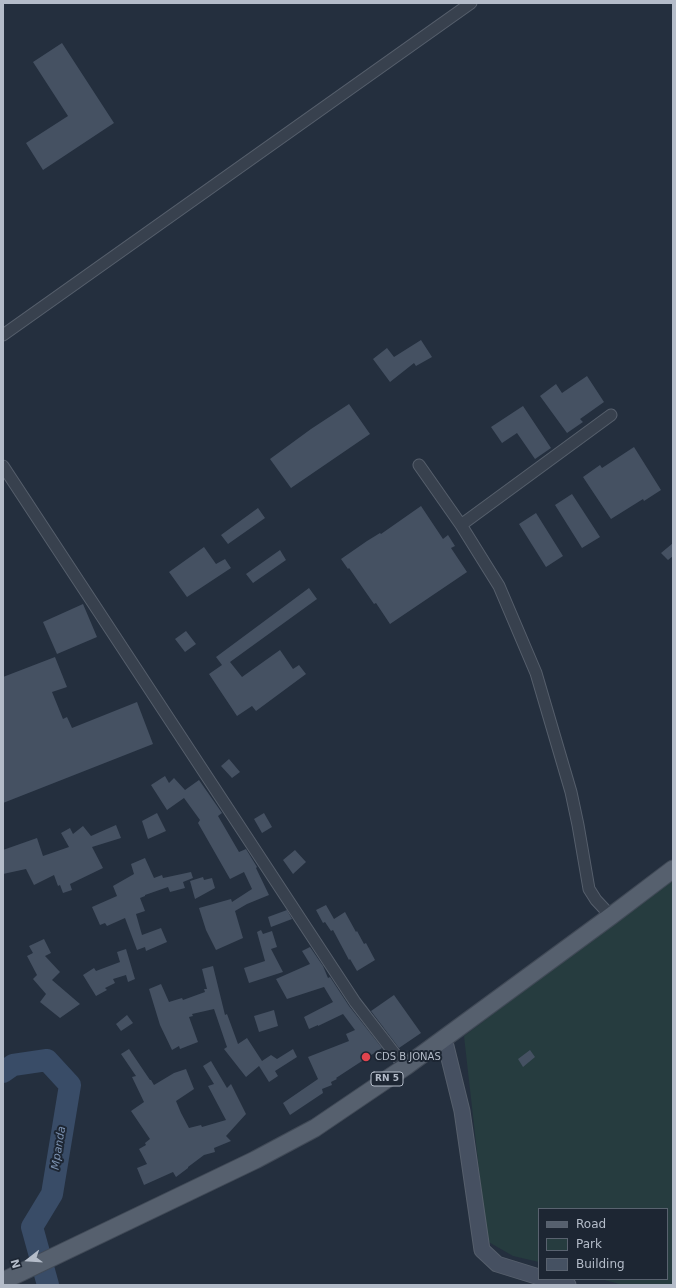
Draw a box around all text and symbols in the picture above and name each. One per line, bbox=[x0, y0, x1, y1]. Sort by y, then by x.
marker: CDS B JONAS bbox=[360, 1051, 372, 1063]
place label: CDS B JONAS bbox=[375, 1051, 441, 1063]
road number: RN 5 bbox=[371, 1072, 403, 1086]
water label: Mpanda bbox=[49, 1125, 69, 1171]
legend bbox=[538, 1208, 668, 1280]
text: Road bbox=[576, 1217, 606, 1231]
text: Park bbox=[576, 1237, 602, 1251]
north arrow bbox=[8, 1240, 48, 1280]
text: N bbox=[8, 1257, 24, 1270]
text: Building bbox=[576, 1257, 625, 1271]

